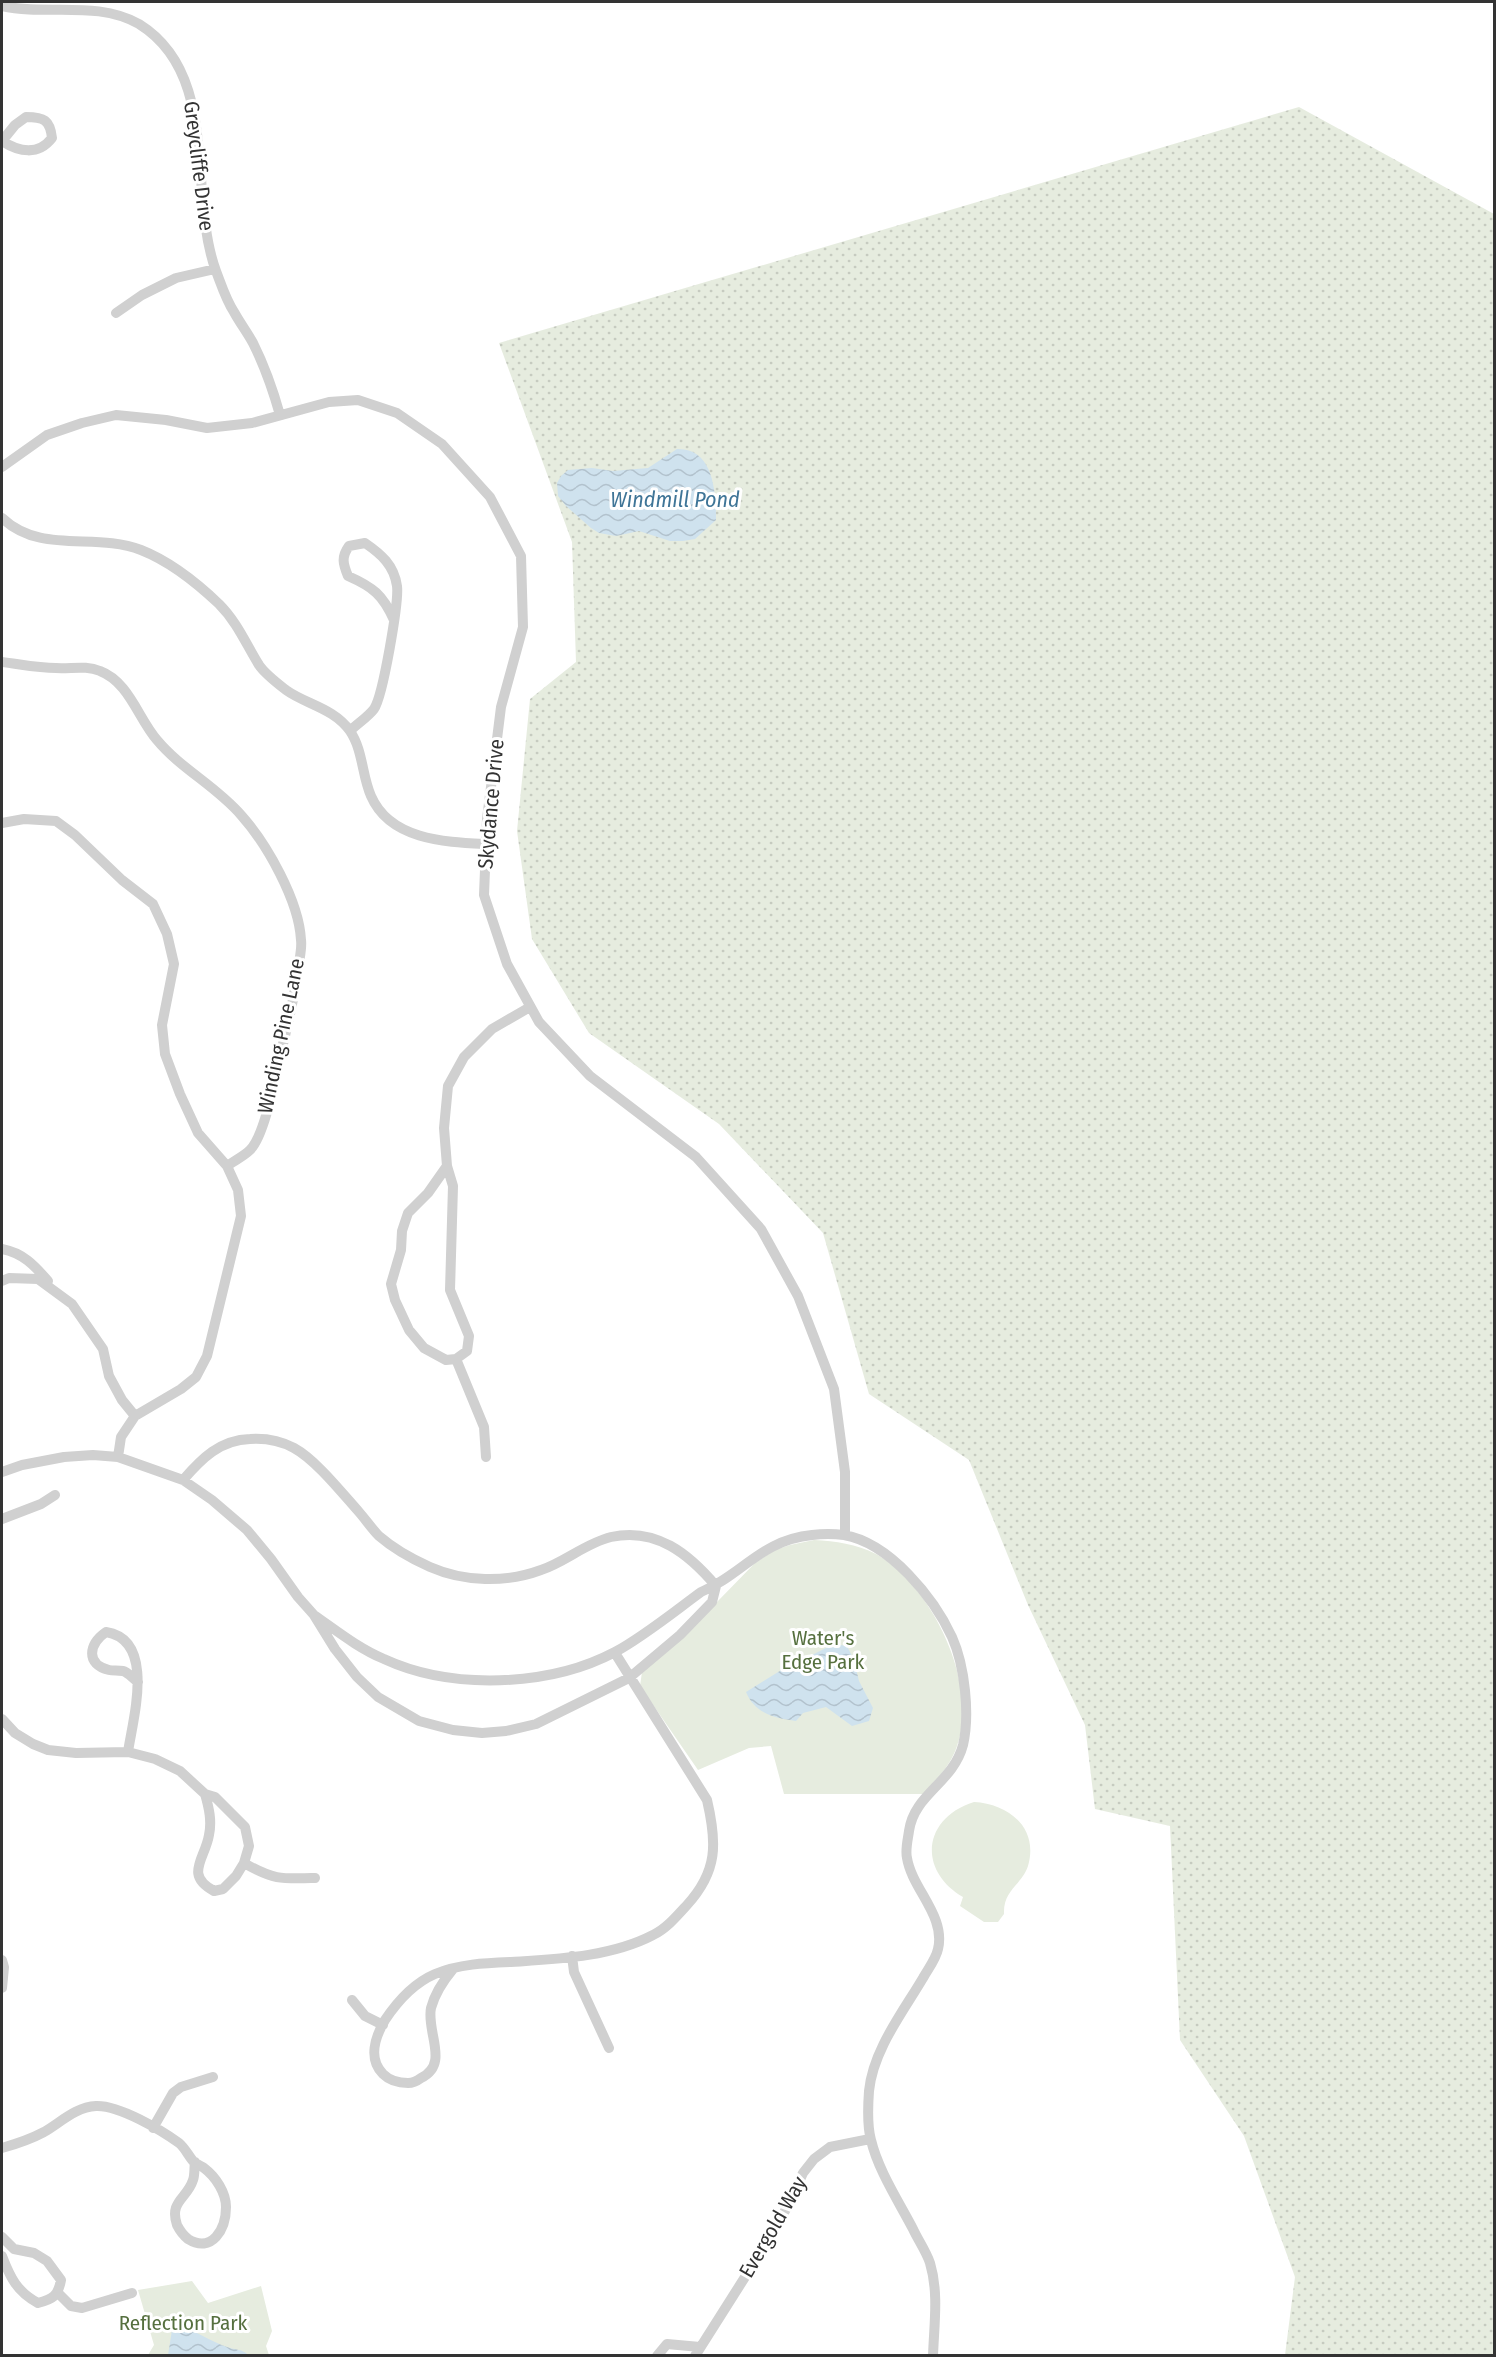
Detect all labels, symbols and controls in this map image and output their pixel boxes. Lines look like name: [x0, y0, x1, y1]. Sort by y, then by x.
street label: Greycliffe Drive: [178, 100, 220, 232]
water label: Windmill Pond: [610, 486, 740, 513]
street label: Skydance Drive: [472, 738, 510, 870]
street label: Winding Pine Lane: [252, 956, 310, 1116]
park label: Water's Edge Park: [782, 1625, 865, 1675]
street label: Evergold Way: [734, 2171, 813, 2282]
park label: Reflection Park: [119, 2310, 248, 2336]

